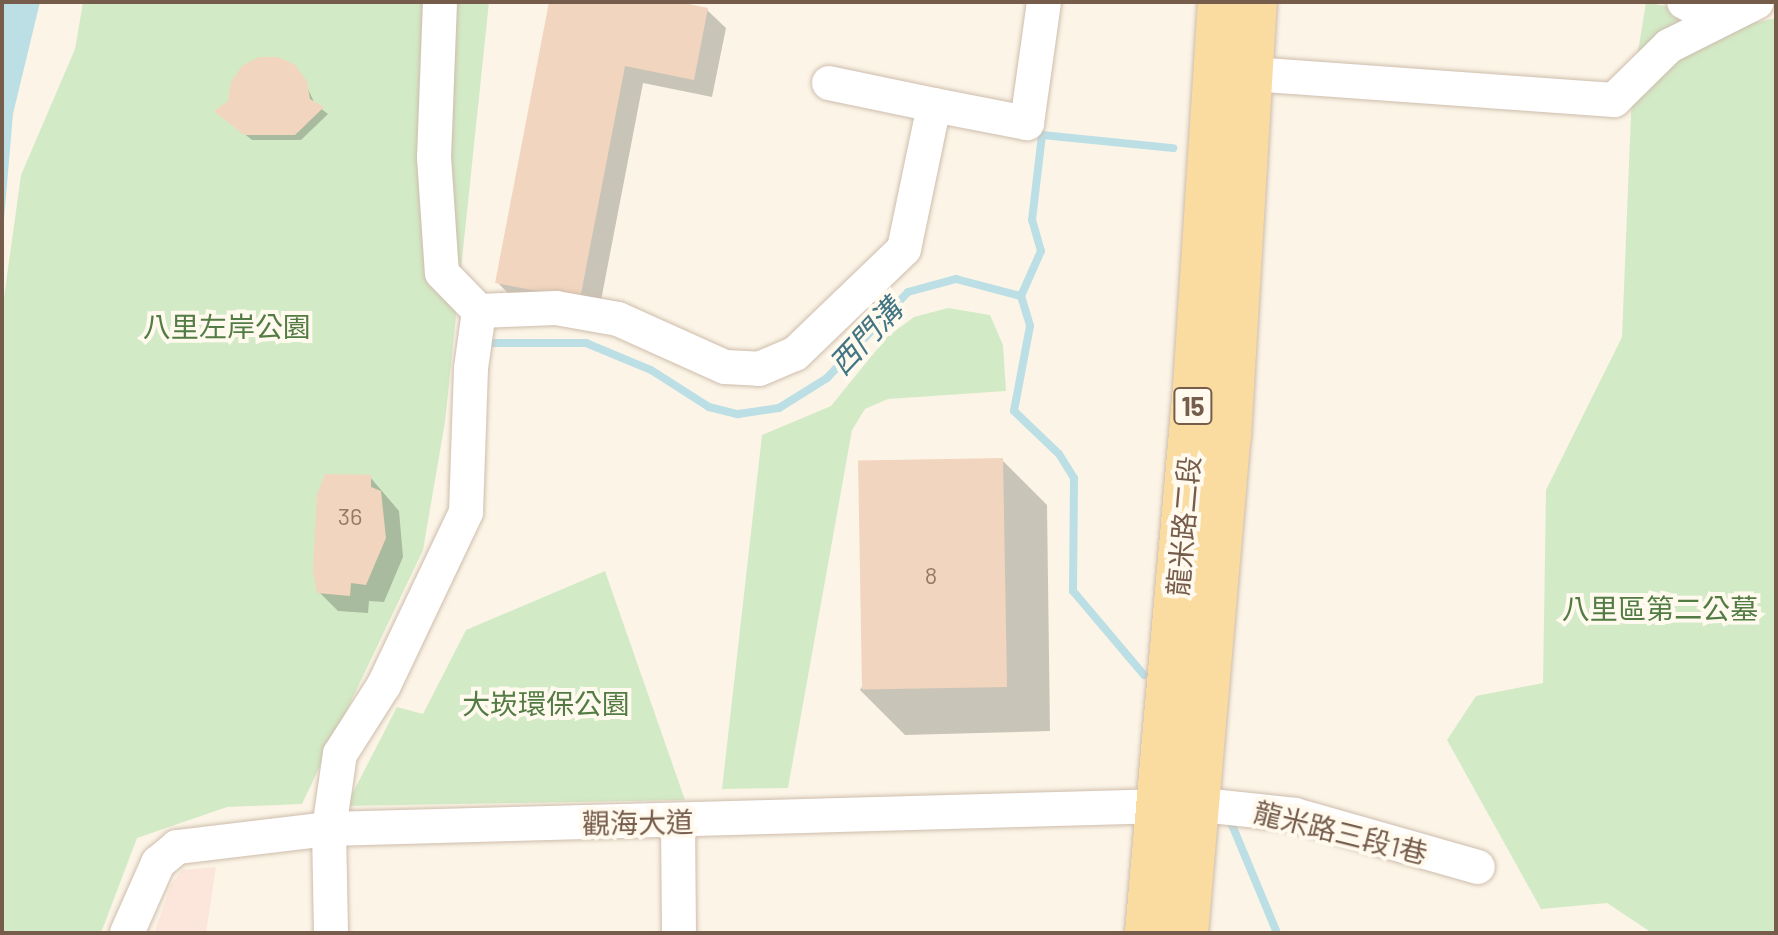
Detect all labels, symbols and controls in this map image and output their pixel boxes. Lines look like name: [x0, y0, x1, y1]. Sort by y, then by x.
water label: 西門溝: [821, 291, 909, 381]
park label: 八里左岸公園: [143, 309, 311, 343]
road number: 15: [1173, 384, 1213, 428]
street label: 龍米路二段: [1160, 455, 1206, 597]
house number: 36: [338, 502, 362, 530]
house number: 8: [925, 561, 937, 589]
park label: 八里區第二公墓: [1562, 591, 1758, 625]
park label: 大崁環保公園: [462, 686, 630, 720]
street label: 龍米路三段1巷: [1251, 794, 1431, 870]
street label: 觀海大道: [582, 804, 694, 840]

